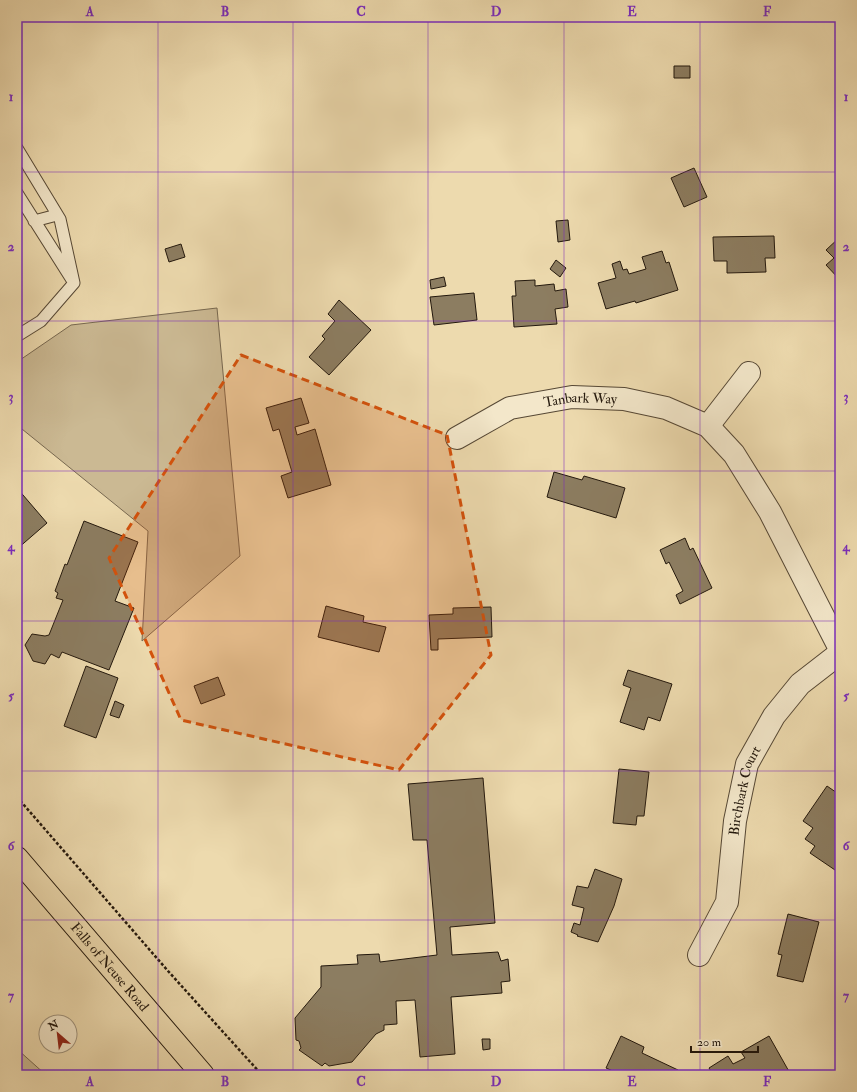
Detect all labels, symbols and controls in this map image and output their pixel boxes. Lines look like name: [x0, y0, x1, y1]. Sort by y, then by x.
text: A: [85, 4, 95, 20]
text: B: [221, 4, 229, 20]
text: C: [356, 4, 366, 20]
text: D: [491, 4, 502, 20]
text: E: [627, 4, 637, 20]
text: F: [763, 4, 772, 20]
text: 1: [9, 89, 14, 105]
text: 1: [844, 89, 849, 105]
text: 2: [8, 239, 15, 255]
text: 2: [843, 239, 850, 255]
text: 3: [9, 389, 14, 405]
street label: Tanbark Way: [542, 389, 618, 411]
text: 3: [844, 389, 849, 405]
text: 4: [6, 539, 15, 555]
text: 4: [841, 539, 850, 555]
text: 5: [8, 688, 14, 704]
text: 5: [843, 688, 849, 704]
street label: Birchbark Court: [726, 743, 765, 836]
text: 6: [8, 838, 16, 854]
text: 6: [843, 838, 851, 854]
street label: Falls of Neuse Road: [67, 919, 153, 1015]
text: 7: [8, 988, 15, 1004]
text: 7: [843, 988, 850, 1004]
north arrow: [38, 1014, 78, 1054]
text: N: [45, 1017, 62, 1034]
scale bar: [691, 1028, 758, 1054]
text: 20 m: [697, 1035, 722, 1050]
text: A: [85, 1074, 95, 1090]
text: B: [221, 1074, 229, 1090]
text: C: [356, 1074, 366, 1090]
text: D: [491, 1074, 502, 1090]
text: E: [627, 1074, 637, 1090]
text: F: [763, 1074, 772, 1090]

